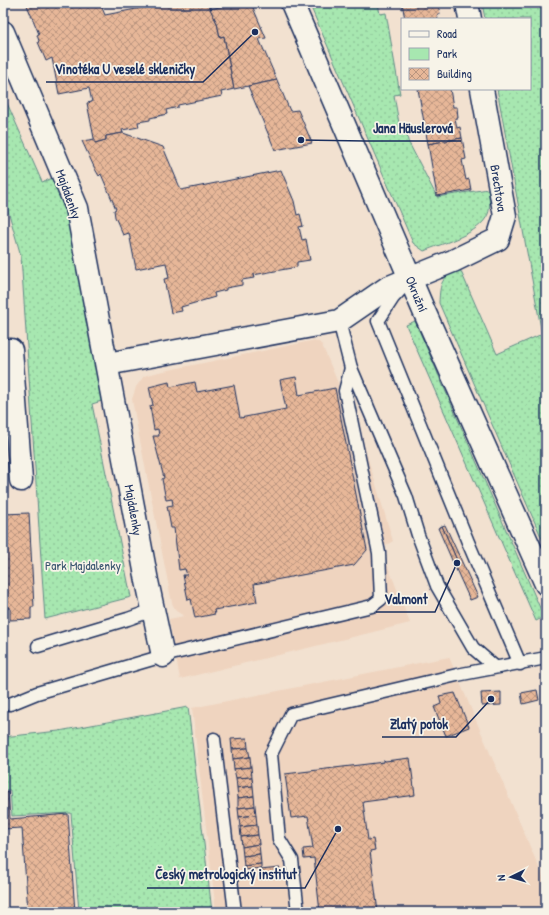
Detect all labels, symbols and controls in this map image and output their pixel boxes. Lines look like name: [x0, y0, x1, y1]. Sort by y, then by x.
legend: [401, 18, 531, 90]
text: Road: [437, 25, 457, 42]
text: Park: [437, 45, 457, 62]
callout: Vinotéka U veselé skleničky: [46, 56, 203, 82]
text: Vinotéka U veselé skleničky: [55, 59, 195, 80]
text: Building: [437, 65, 472, 82]
callout: Jana Häuslerová: [365, 115, 461, 141]
text: Jana Häuslerová: [373, 118, 454, 137]
street label: Brechtova: [486, 163, 512, 213]
street label: Majdalenky: [52, 167, 86, 222]
street label: Okružní: [401, 273, 433, 315]
street label: Majdalenky: [121, 483, 147, 537]
park label: Park Majdalenky: [45, 556, 122, 574]
callout: Valmont: [376, 586, 435, 612]
text: Valmont: [384, 589, 429, 608]
callout: Zlatý potok: [382, 711, 456, 737]
text: Zlatý potok: [390, 714, 448, 735]
north arrow: [491, 857, 531, 897]
callout: Český metrologický institut: [147, 862, 305, 888]
text: Český metrologický institut: [155, 864, 298, 885]
text: N: [494, 874, 508, 881]

